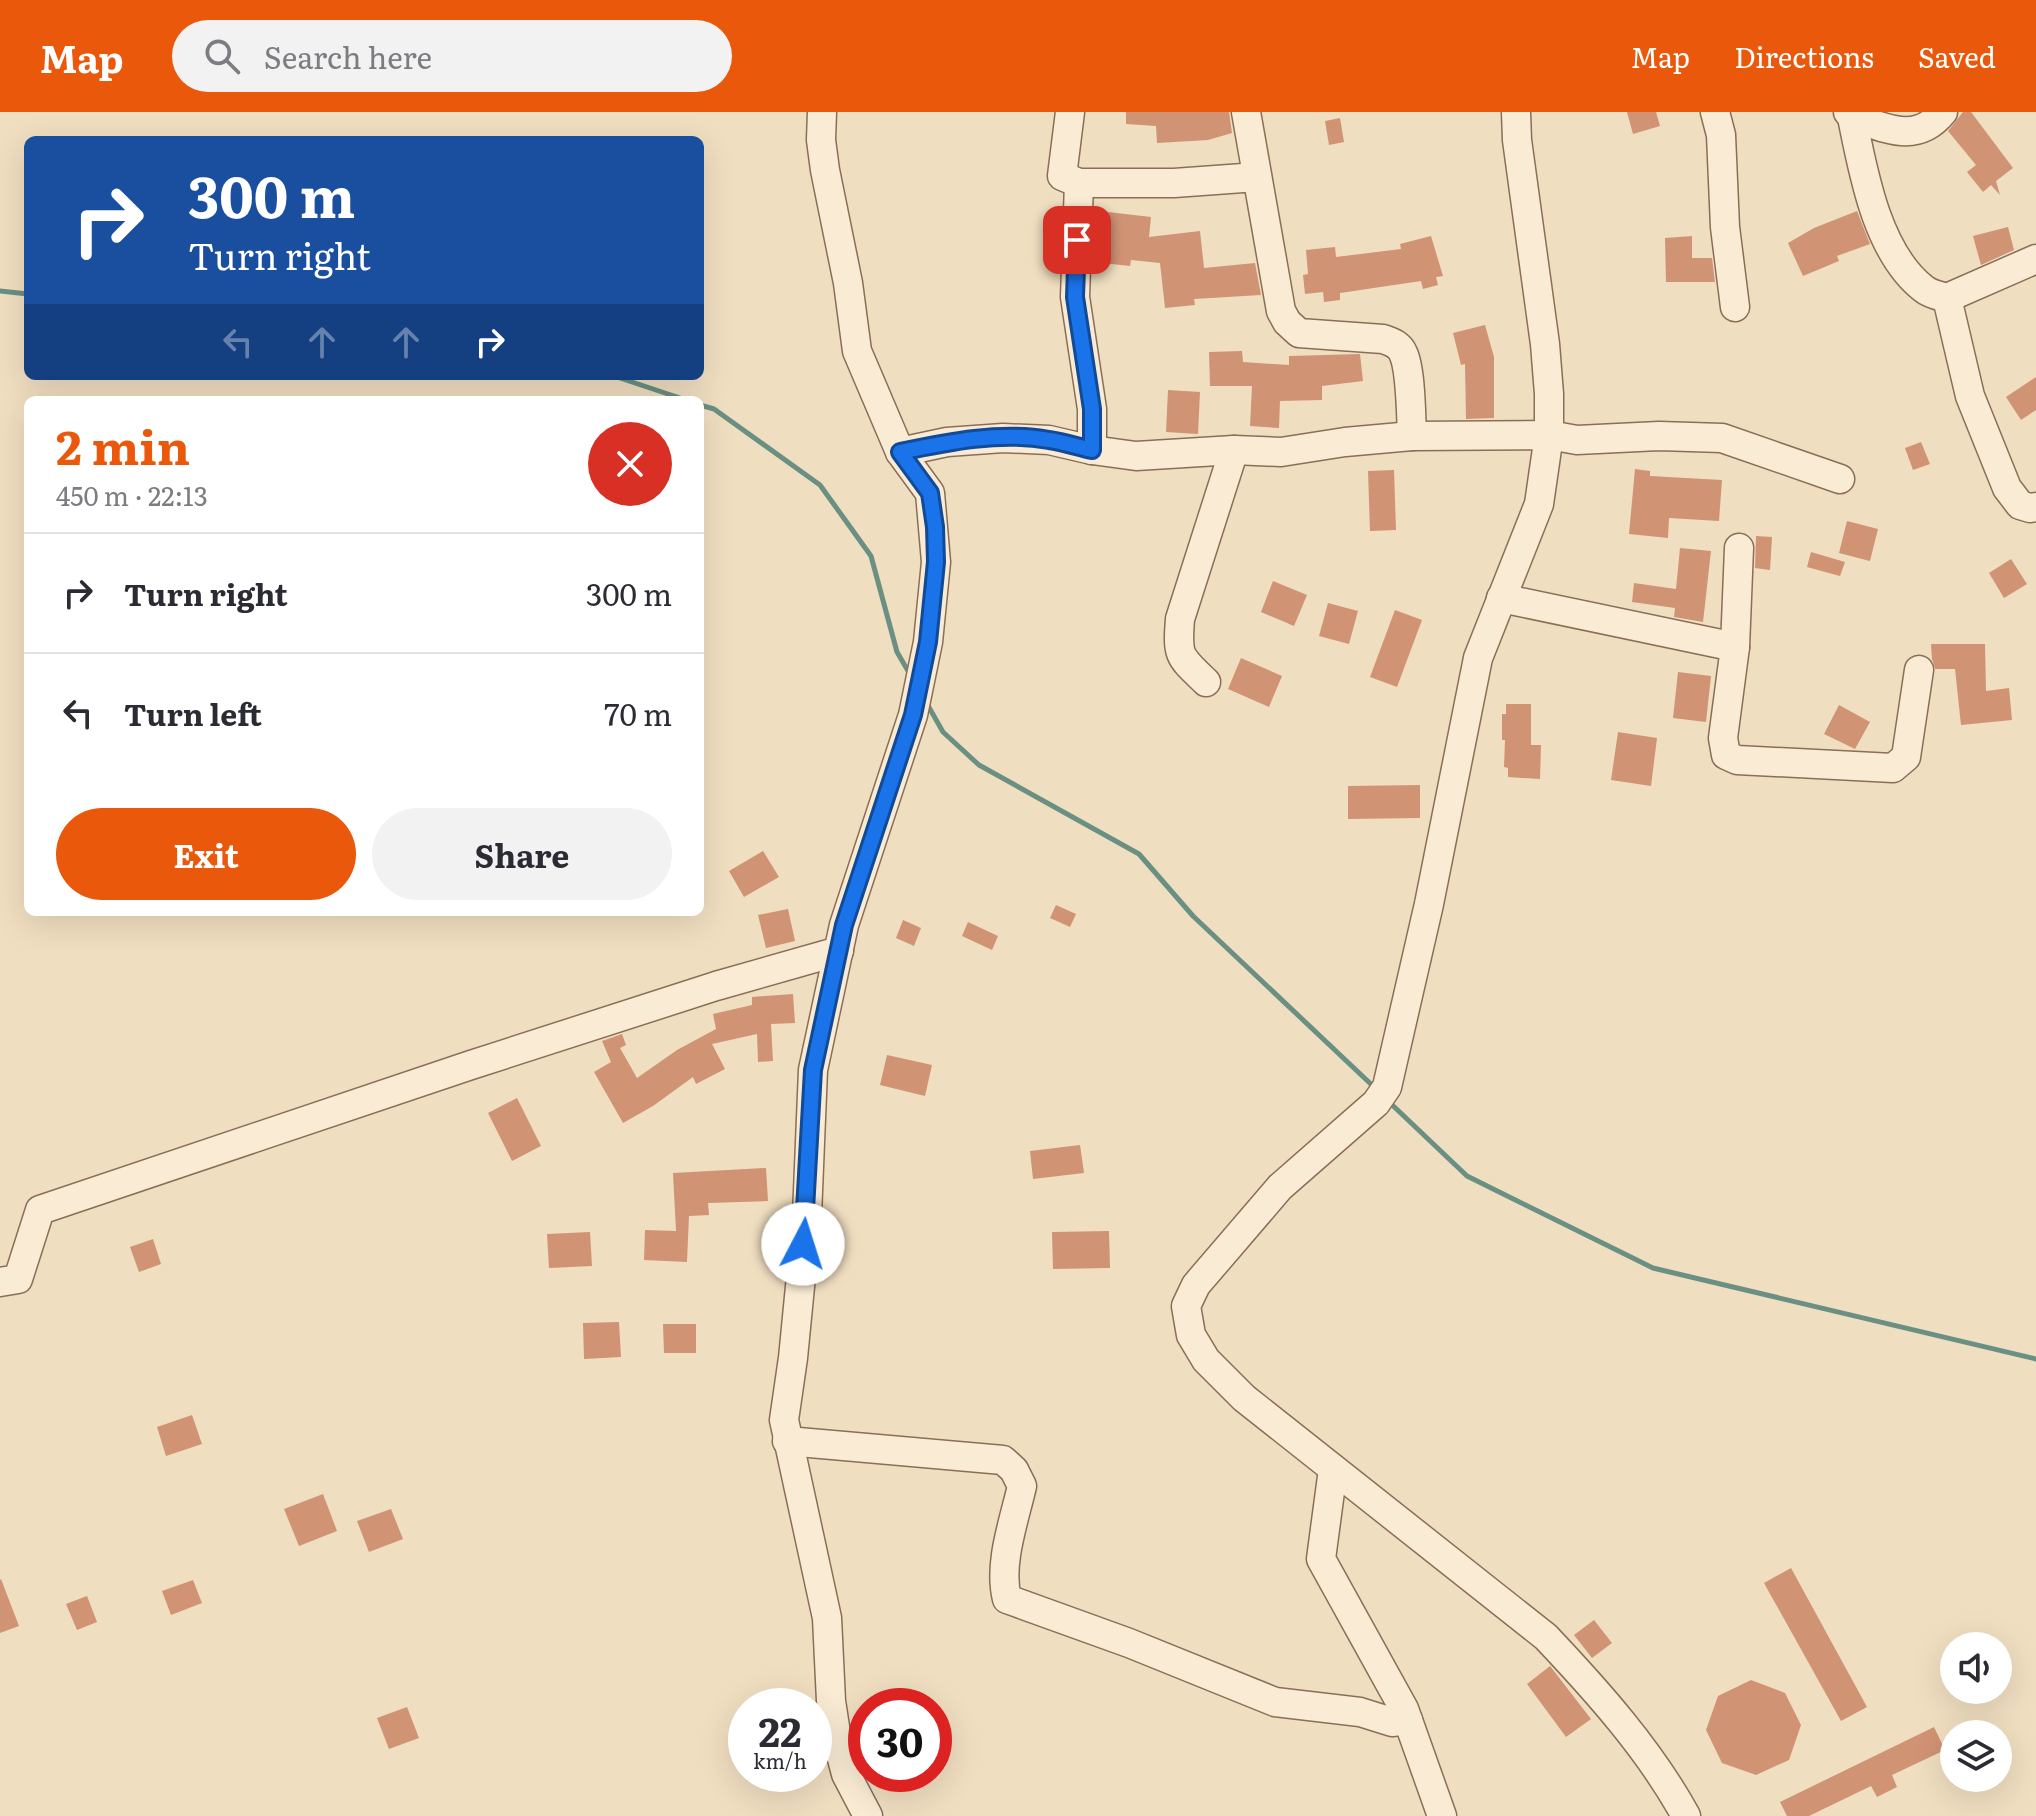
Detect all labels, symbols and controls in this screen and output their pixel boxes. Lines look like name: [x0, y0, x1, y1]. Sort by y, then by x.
search box: [172, 20, 732, 92]
text: Map: [40, 28, 124, 85]
icon: search: [200, 34, 244, 78]
text: Search here: [264, 34, 432, 78]
text: Map: [1631, 35, 1690, 77]
text: Directions: [1734, 35, 1874, 77]
text: Saved: [1918, 35, 1996, 77]
text: 300 m: [188, 152, 355, 235]
icon: right: [56, 168, 160, 272]
pin: [1043, 206, 1111, 274]
icon: arrive: [1055, 218, 1099, 262]
text: Turn right: [188, 228, 371, 281]
icon: left: [216, 320, 260, 364]
icon: ahead: [300, 320, 344, 364]
icon: ahead: [384, 320, 428, 364]
icon: right: [468, 320, 512, 364]
text: 2 min: [56, 409, 190, 480]
button: close: [588, 422, 672, 506]
text: 450 m · 22:13: [56, 475, 208, 514]
icon: right: [56, 571, 100, 615]
text: Turn right: [124, 571, 288, 615]
text: 300 m: [586, 571, 672, 615]
icon: left: [56, 691, 100, 735]
text: Turn left: [124, 691, 262, 735]
text: 70 m: [604, 691, 672, 735]
button: Exit: [56, 808, 356, 900]
button: Share: [372, 808, 672, 900]
position arrow: [761, 1202, 845, 1286]
map controls: [1940, 1632, 2012, 1792]
button: sound: [1940, 1632, 2012, 1704]
speed limit sign: 30: [848, 1688, 952, 1792]
text: 22: [759, 1700, 801, 1759]
button: layers: [1940, 1720, 2012, 1792]
text: km/h: [753, 1745, 807, 1775]

